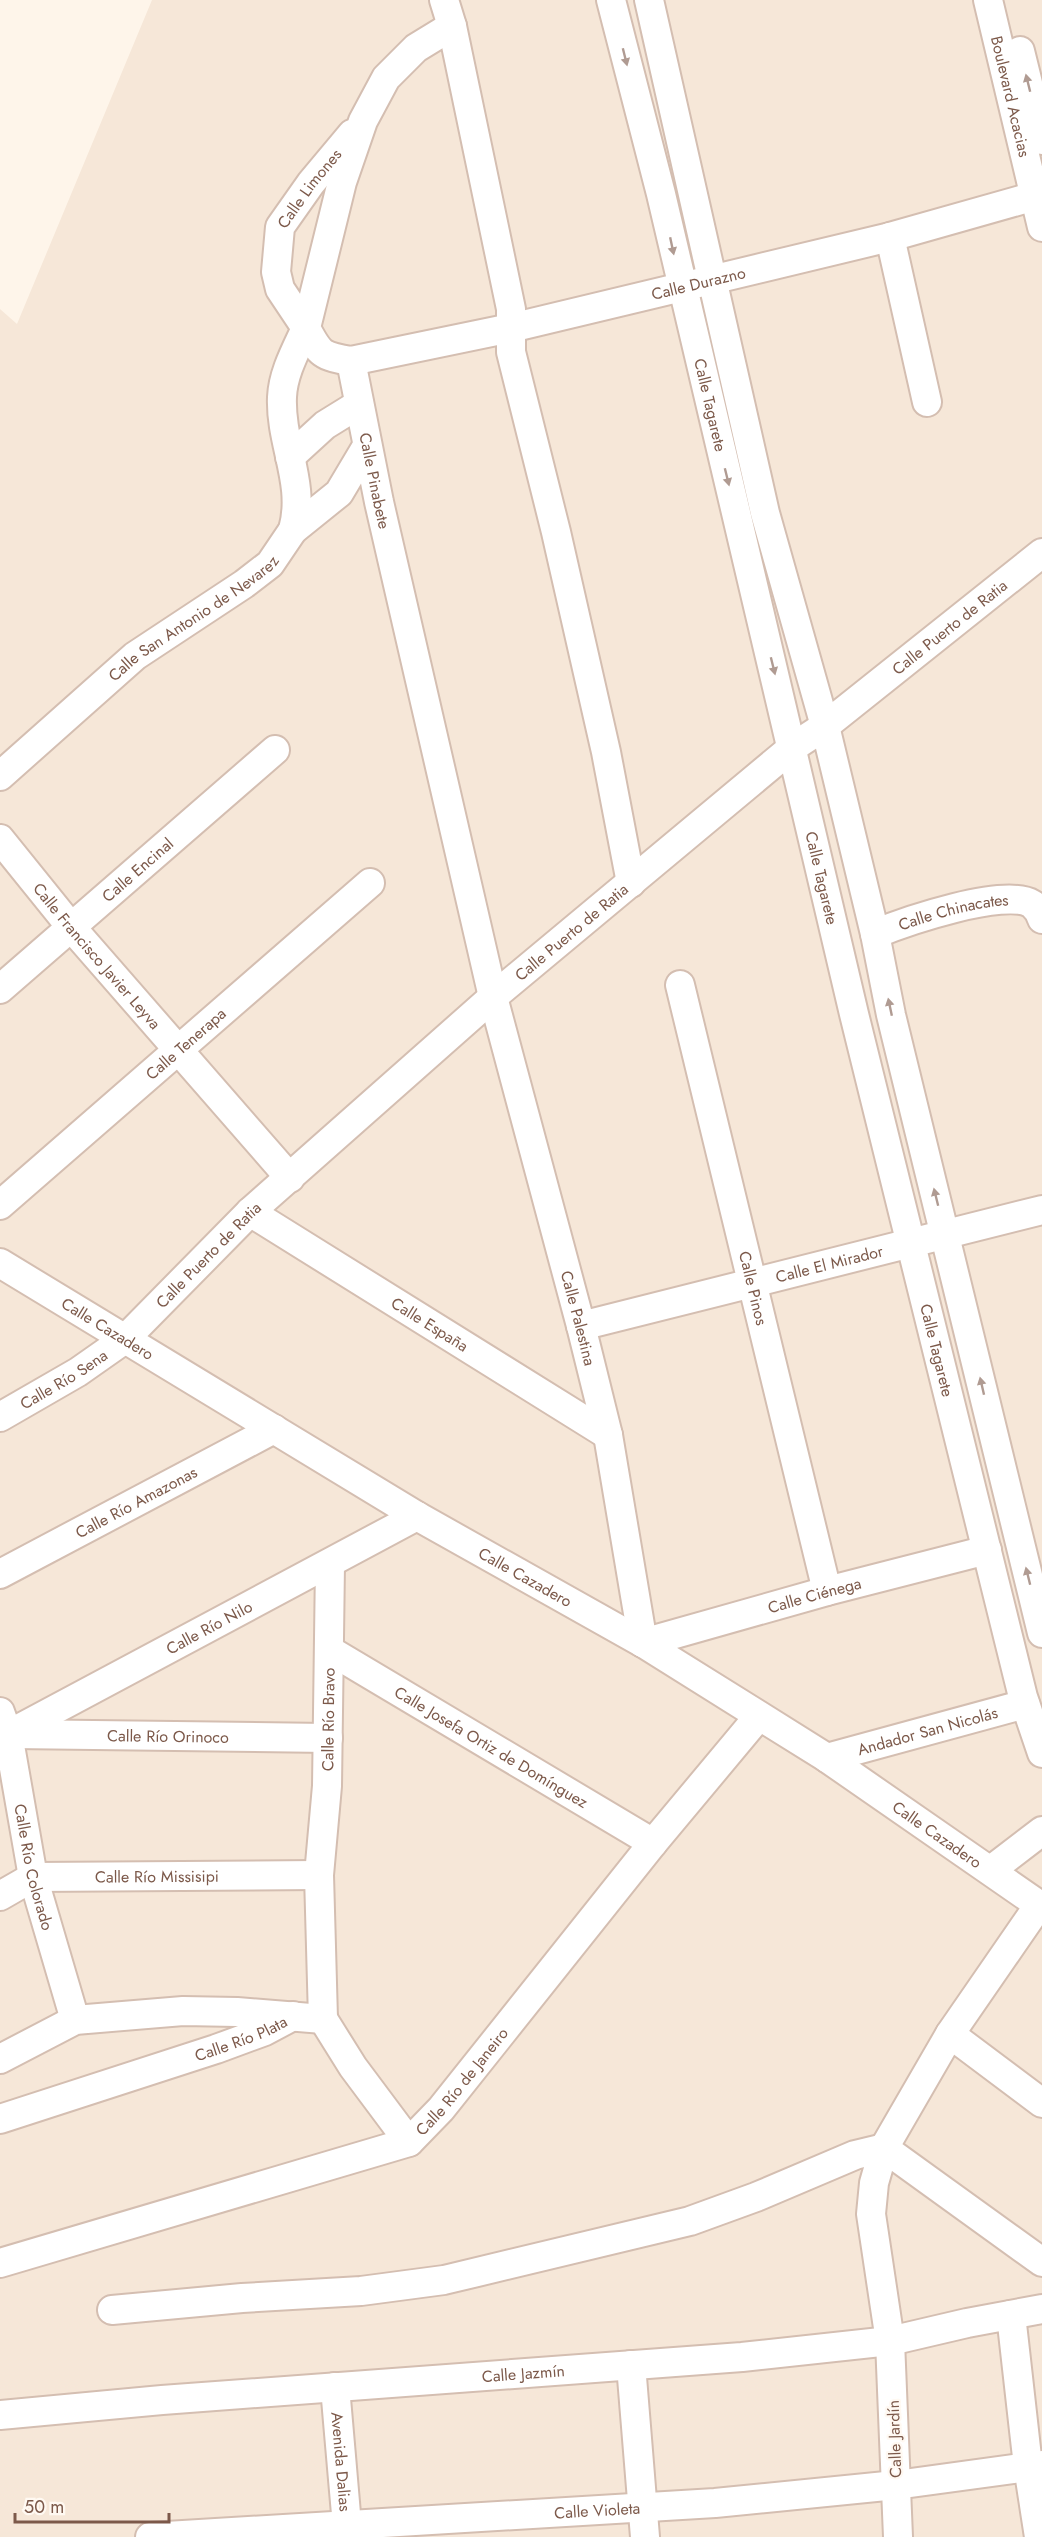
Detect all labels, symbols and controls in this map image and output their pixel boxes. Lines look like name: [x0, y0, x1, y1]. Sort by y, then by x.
street label: Boulevard Acacias: [985, 34, 1036, 159]
one-way arrow: [621, 47, 631, 66]
one-way arrow: [1022, 74, 1032, 92]
street label: Calle Limones: [272, 144, 347, 233]
one-way arrow: [668, 237, 677, 256]
street label: Calle Durazno: [649, 261, 748, 306]
street label: Calle Tagarete: [688, 356, 732, 454]
street label: Calle Pinabete: [353, 431, 396, 531]
one-way arrow: [722, 467, 732, 486]
street label: Calle San Antonio de Nevarez: [103, 551, 285, 687]
street label: Calle Puerto de Ratia: [887, 574, 1012, 680]
one-way arrow: [768, 657, 778, 675]
street label: Calle Tagarete: [799, 829, 844, 927]
street label: Calle Encinal: [97, 832, 178, 908]
street label: Calle Francisco Javier Leyva: [28, 878, 166, 1035]
street label: Calle Puerto de Ratia: [510, 878, 633, 986]
street label: Calle Chinacates: [895, 888, 1009, 936]
one-way arrow: [885, 998, 894, 1017]
street label: Calle Tenerapa: [141, 1002, 231, 1085]
one-way arrow: [931, 1188, 941, 1206]
street label: Calle Puerto de Ratia: [151, 1196, 266, 1313]
street label: Calle El Mirador: [773, 1239, 886, 1289]
street label: Calle Pinos: [733, 1249, 773, 1328]
street label: Calle Palestina: [555, 1268, 601, 1368]
street label: Calle Cazadero: [57, 1292, 158, 1366]
street label: Calle España: [387, 1292, 473, 1357]
street label: Calle Tagarete: [914, 1301, 959, 1399]
street label: Calle Río Sena: [16, 1344, 112, 1415]
one-way arrow: [977, 1377, 987, 1396]
street label: Calle Río Amazonas: [71, 1461, 201, 1544]
street label: Calle Cazadero: [474, 1542, 576, 1613]
one-way arrow: [1023, 1567, 1033, 1585]
street label: Calle Ciénega: [765, 1572, 864, 1619]
street label: Calle Río Nilo: [162, 1595, 257, 1660]
street label: Calle Río Bravo: [316, 1667, 341, 1771]
street label: Calle Josefa Ortiz de Domínguez: [390, 1681, 593, 1814]
street label: Andador San Nicolás: [855, 1701, 1000, 1761]
street label: Calle Río Orinoco: [107, 1724, 229, 1749]
street label: Calle Cazadero: [887, 1796, 986, 1874]
street label: Calle Río Colorado: [8, 1802, 59, 1933]
street label: Calle Río Missisipi: [95, 1865, 219, 1889]
street label: Calle Río Plata: [192, 2010, 291, 2067]
street label: Calle Río de Janeiro: [410, 2022, 514, 2141]
street label: Calle Jazmín: [481, 2359, 566, 2388]
street label: Calle Jardín: [882, 2400, 907, 2478]
street label: Avenida Dalias: [325, 2411, 357, 2512]
scale bar: [15, 2486, 170, 2524]
text: 50 m: [24, 2494, 64, 2520]
street label: Calle Violeta: [554, 2497, 641, 2525]

